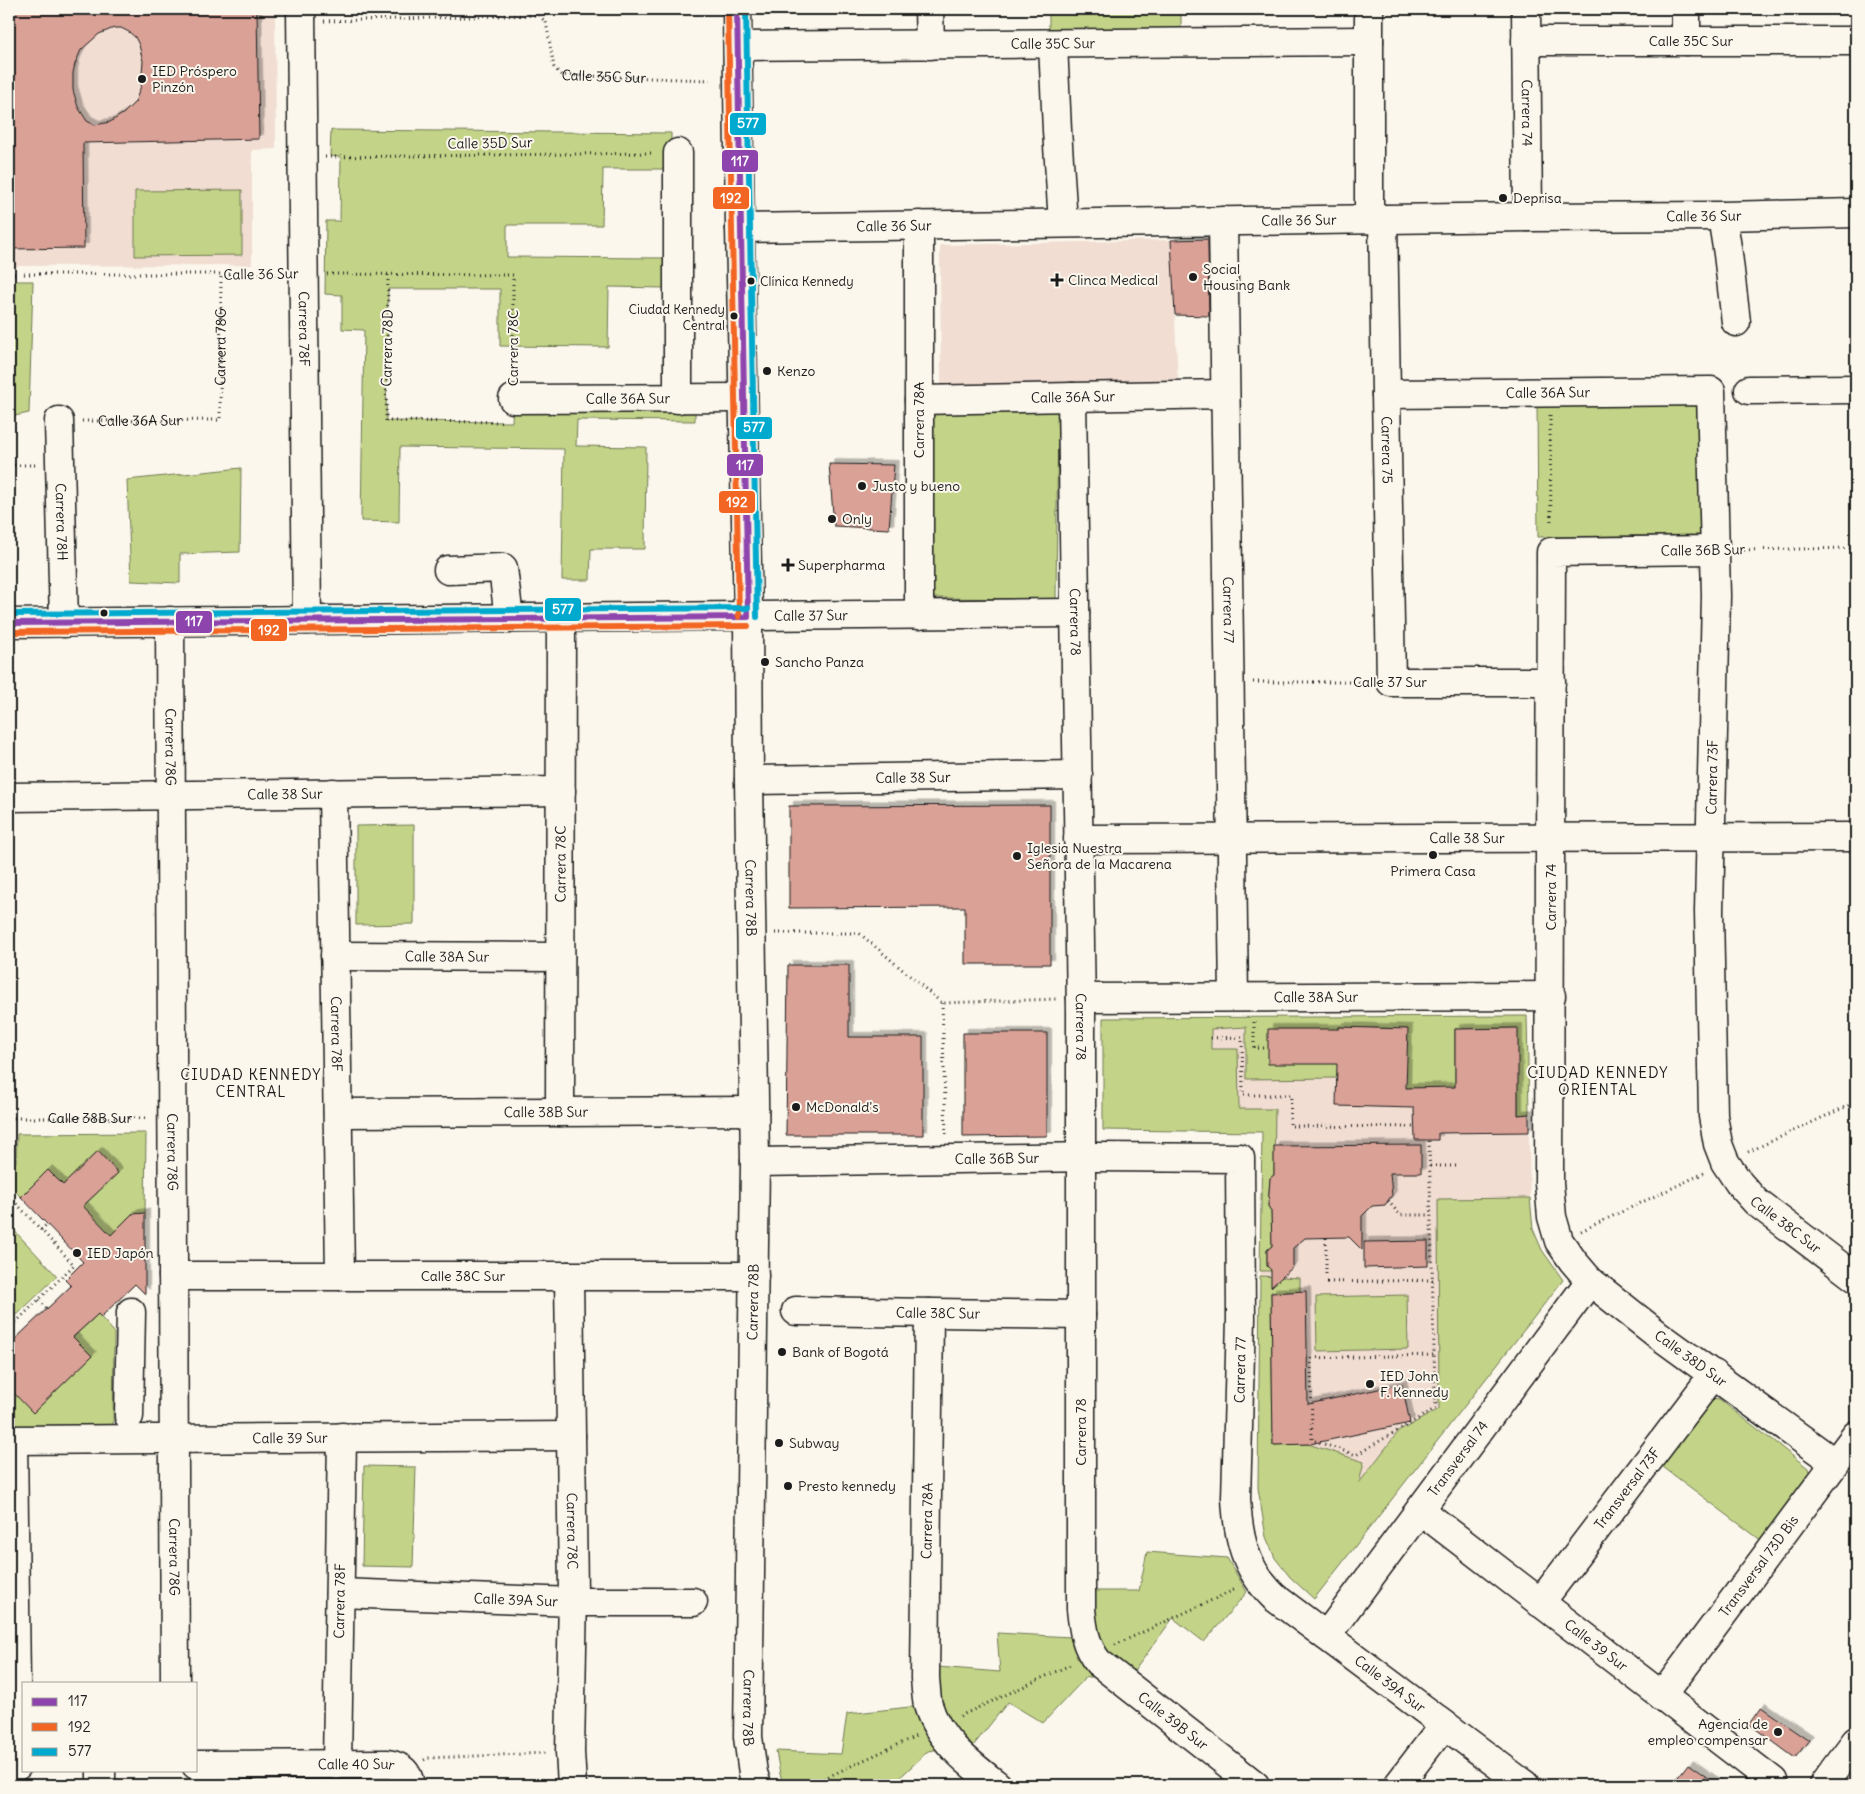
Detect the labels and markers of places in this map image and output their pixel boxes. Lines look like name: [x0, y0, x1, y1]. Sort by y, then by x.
place label: IED Próspero Pinzón: [152, 62, 237, 96]
marker: IED Próspero Pinzón: [136, 73, 148, 85]
place label: Deprisa: [1513, 189, 1562, 207]
marker: Deprisa: [1497, 192, 1509, 204]
place label: Social Housing Bank: [1203, 260, 1290, 294]
place label: Clinca Medical: [1068, 271, 1158, 289]
marker: Social Housing Bank: [1187, 271, 1199, 283]
place label: Clínica Kennedy: [760, 273, 854, 290]
marker: Clinca Medical: [1050, 273, 1064, 287]
marker: Clínica Kennedy: [746, 276, 756, 286]
place label: Ciudad Kennedy Central: [628, 301, 725, 334]
marker: Ciudad Kennedy Central: [729, 311, 739, 321]
place label: Kenzo: [777, 362, 816, 380]
marker: Kenzo: [761, 365, 773, 377]
place label: Justo y bueno: [872, 477, 960, 495]
marker: Justo y bueno: [856, 480, 868, 492]
place label: Only: [842, 510, 872, 528]
marker: Only: [826, 513, 838, 525]
place label: Superpharma: [798, 556, 885, 574]
marker: Superpharma: [782, 559, 794, 571]
unlabelled marker: [99, 608, 109, 618]
place label: Sancho Panza: [775, 653, 864, 671]
marker: Sancho Panza: [759, 656, 771, 668]
place label: Iglesia Nuestra Señora de la Macarena: [1027, 839, 1172, 873]
marker: Primera Casa: [1427, 849, 1439, 861]
marker: Iglesia Nuestra Señora de la Macarena: [1011, 850, 1023, 862]
place label: Primera Casa: [1390, 862, 1476, 880]
place label: McDonald's: [806, 1098, 879, 1116]
marker: McDonald's: [790, 1101, 802, 1113]
place label: IED Japón: [87, 1244, 154, 1262]
marker: IED Japón: [71, 1247, 83, 1259]
place label: Bank of Bogotá: [792, 1343, 889, 1361]
marker: Bank of Bogotá: [776, 1346, 788, 1358]
place label: IED John F. Kennedy: [1380, 1367, 1449, 1401]
marker: IED John F. Kennedy: [1364, 1378, 1376, 1390]
place label: Subway: [789, 1434, 840, 1452]
marker: Subway: [773, 1437, 785, 1449]
place label: Presto kennedy: [798, 1477, 896, 1495]
marker: Presto kennedy: [782, 1480, 794, 1492]
place label: Agencia de empleo compensar: [1647, 1715, 1768, 1749]
marker: Agencia de empleo compensar: [1772, 1726, 1784, 1738]

